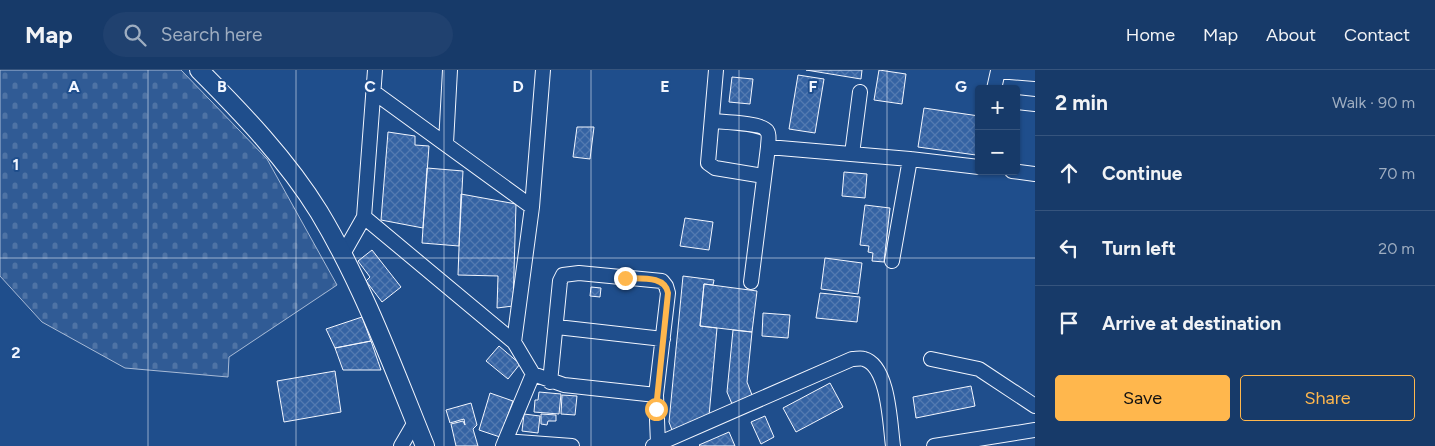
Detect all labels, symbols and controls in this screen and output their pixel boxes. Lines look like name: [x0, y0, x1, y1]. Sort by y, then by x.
search box: [103, 12, 453, 57]
text: Map: [25, 20, 73, 49]
icon: search: [121, 21, 149, 49]
text: Search here: [161, 23, 262, 46]
text: Home: [1126, 24, 1175, 46]
text: Map: [1203, 24, 1238, 46]
text: About: [1266, 24, 1316, 46]
text: Contact: [1344, 24, 1410, 46]
text: A: [68, 77, 80, 96]
text: B: [217, 77, 227, 96]
text: C: [364, 77, 376, 96]
text: D: [512, 77, 524, 96]
text: E: [660, 77, 670, 96]
text: F: [809, 77, 818, 96]
text: G: [955, 77, 967, 96]
map controls: [975, 85, 1020, 175]
button: +: [975, 85, 1020, 130]
text: 2 min: [1055, 90, 1108, 115]
text: Walk · 90 m: [1332, 93, 1415, 112]
button: −: [975, 130, 1020, 175]
text: 1: [13, 155, 19, 174]
icon: ahead: [1055, 159, 1083, 187]
text: Continue: [1102, 162, 1182, 185]
text: 70 m: [1379, 164, 1415, 183]
icon: left: [1055, 234, 1083, 262]
text: Turn left: [1102, 237, 1176, 260]
text: 20 m: [1378, 239, 1415, 258]
route end: [614, 267, 637, 290]
icon: arrive: [1055, 309, 1083, 337]
text: Arrive at destination: [1102, 312, 1281, 335]
text: 2: [11, 343, 21, 362]
button: Save: [1055, 375, 1230, 421]
button: Share: [1240, 375, 1415, 421]
route start: [645, 398, 668, 421]

